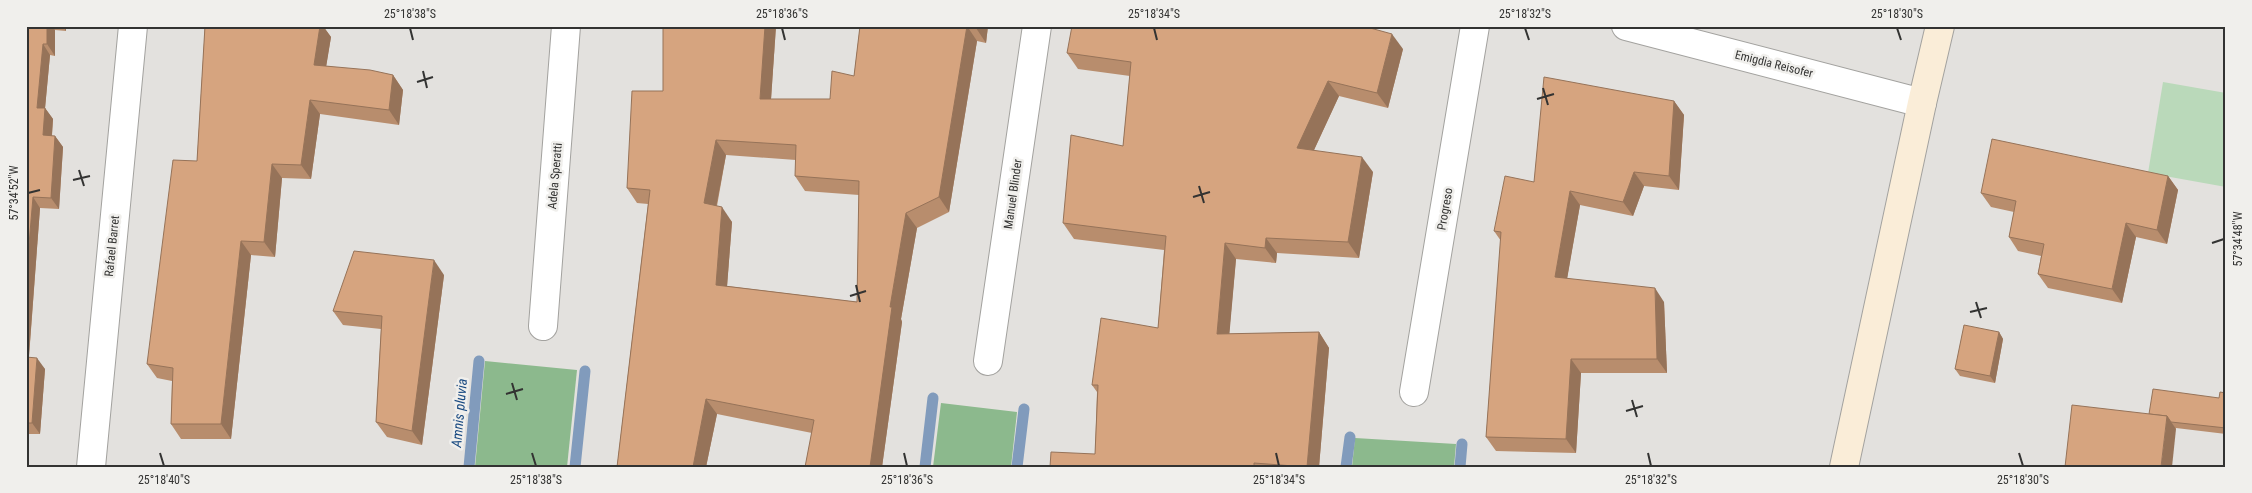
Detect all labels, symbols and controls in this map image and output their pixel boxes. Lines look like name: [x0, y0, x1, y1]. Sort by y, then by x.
text: 25°18'38"S: [384, 7, 436, 21]
text: 25°18'36"S: [756, 7, 808, 21]
text: 25°18'34"S: [1128, 7, 1180, 21]
text: 25°18'32"S: [1499, 7, 1551, 21]
text: 25°18'30"S: [1871, 7, 1923, 21]
street label: Emigdia Reisofer: [1733, 48, 1815, 81]
street label: Adela Speratti: [545, 142, 565, 210]
street label: Manuel Blinder: [1001, 158, 1025, 230]
text: 57°34'52"W: [7, 165, 21, 221]
street label: Progreso: [1434, 187, 1456, 231]
text: 57°34'48"W: [2231, 211, 2245, 267]
street label: Rafael Barret: [102, 214, 122, 277]
water label: Amnis pluvia: [448, 378, 470, 449]
text: 25°18'40"S: [138, 473, 190, 487]
text: 25°18'38"S: [510, 473, 562, 487]
text: 25°18'36"S: [881, 473, 933, 487]
text: 25°18'34"S: [1253, 473, 1305, 487]
text: 25°18'32"S: [1625, 473, 1677, 487]
text: 25°18'30"S: [1997, 473, 2049, 487]

